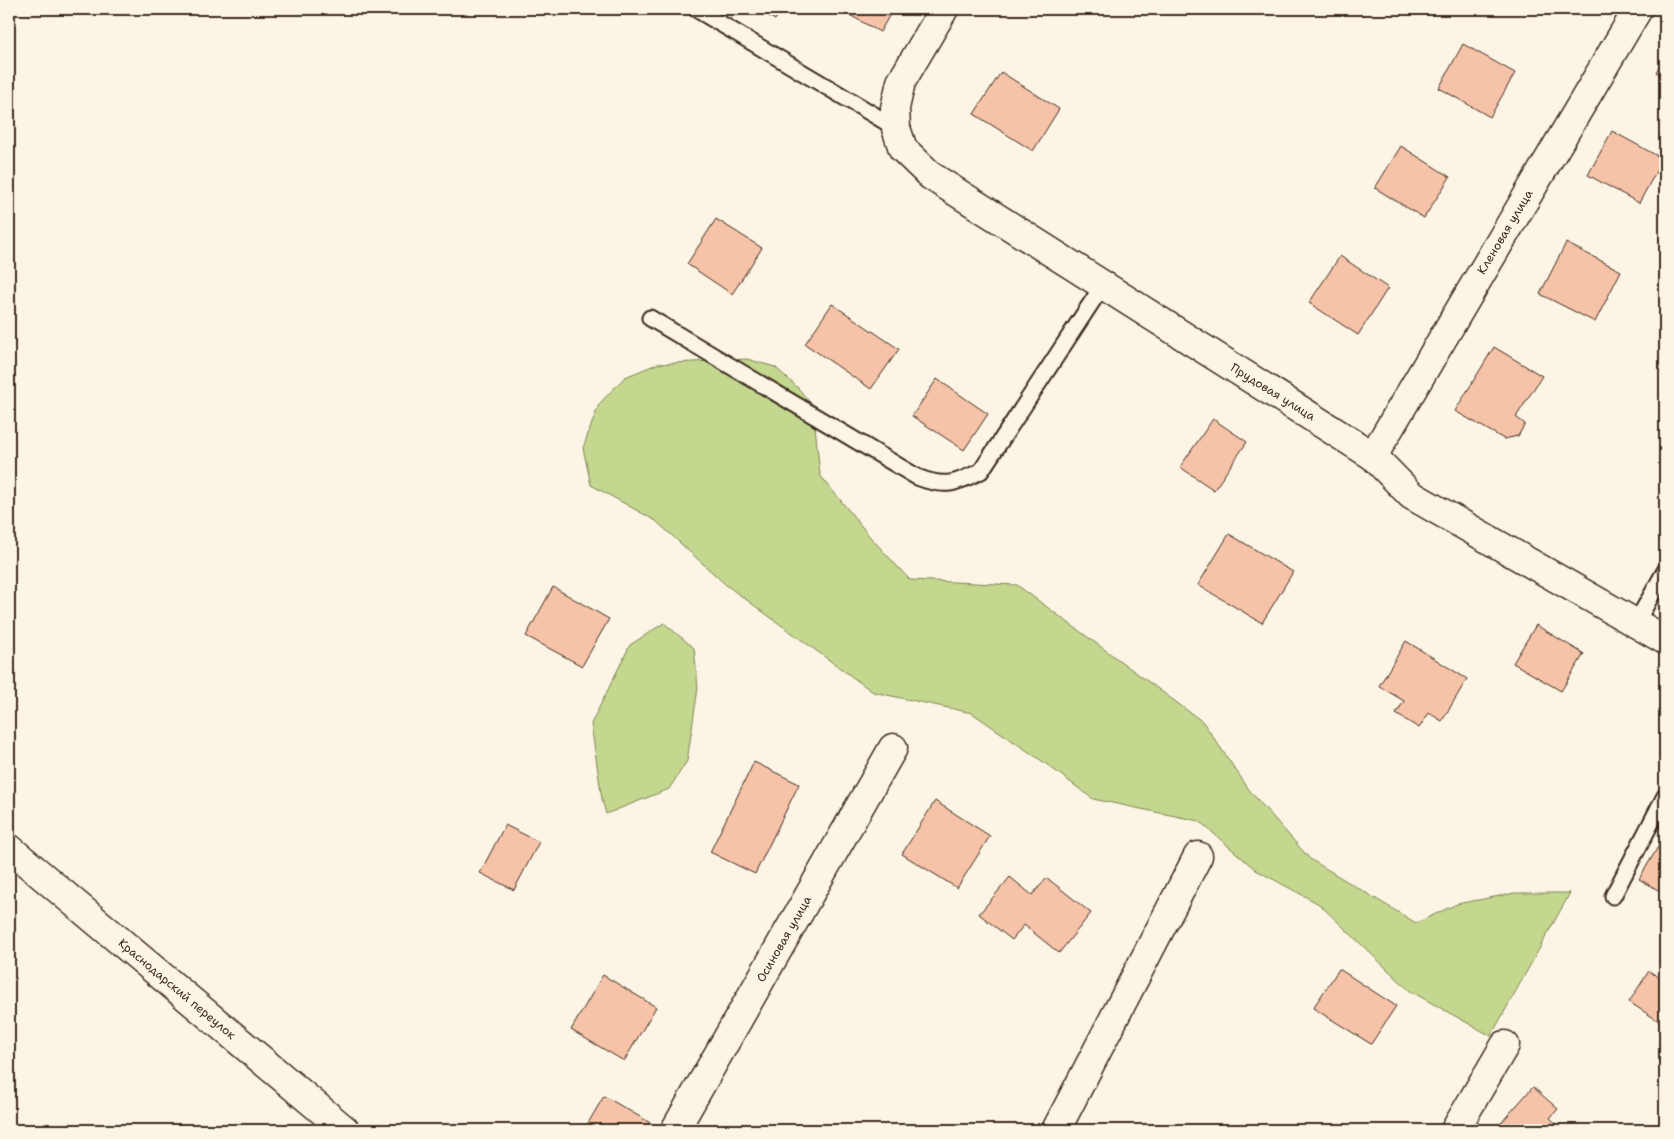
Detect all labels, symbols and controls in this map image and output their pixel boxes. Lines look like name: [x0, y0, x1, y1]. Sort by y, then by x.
street label: Кленовая улица: [1473, 186, 1537, 277]
street label: Прудовая улица: [1228, 360, 1319, 425]
street label: Осиновая улица: [753, 892, 816, 985]
street label: Краснодарский переулок: [115, 935, 240, 1043]

